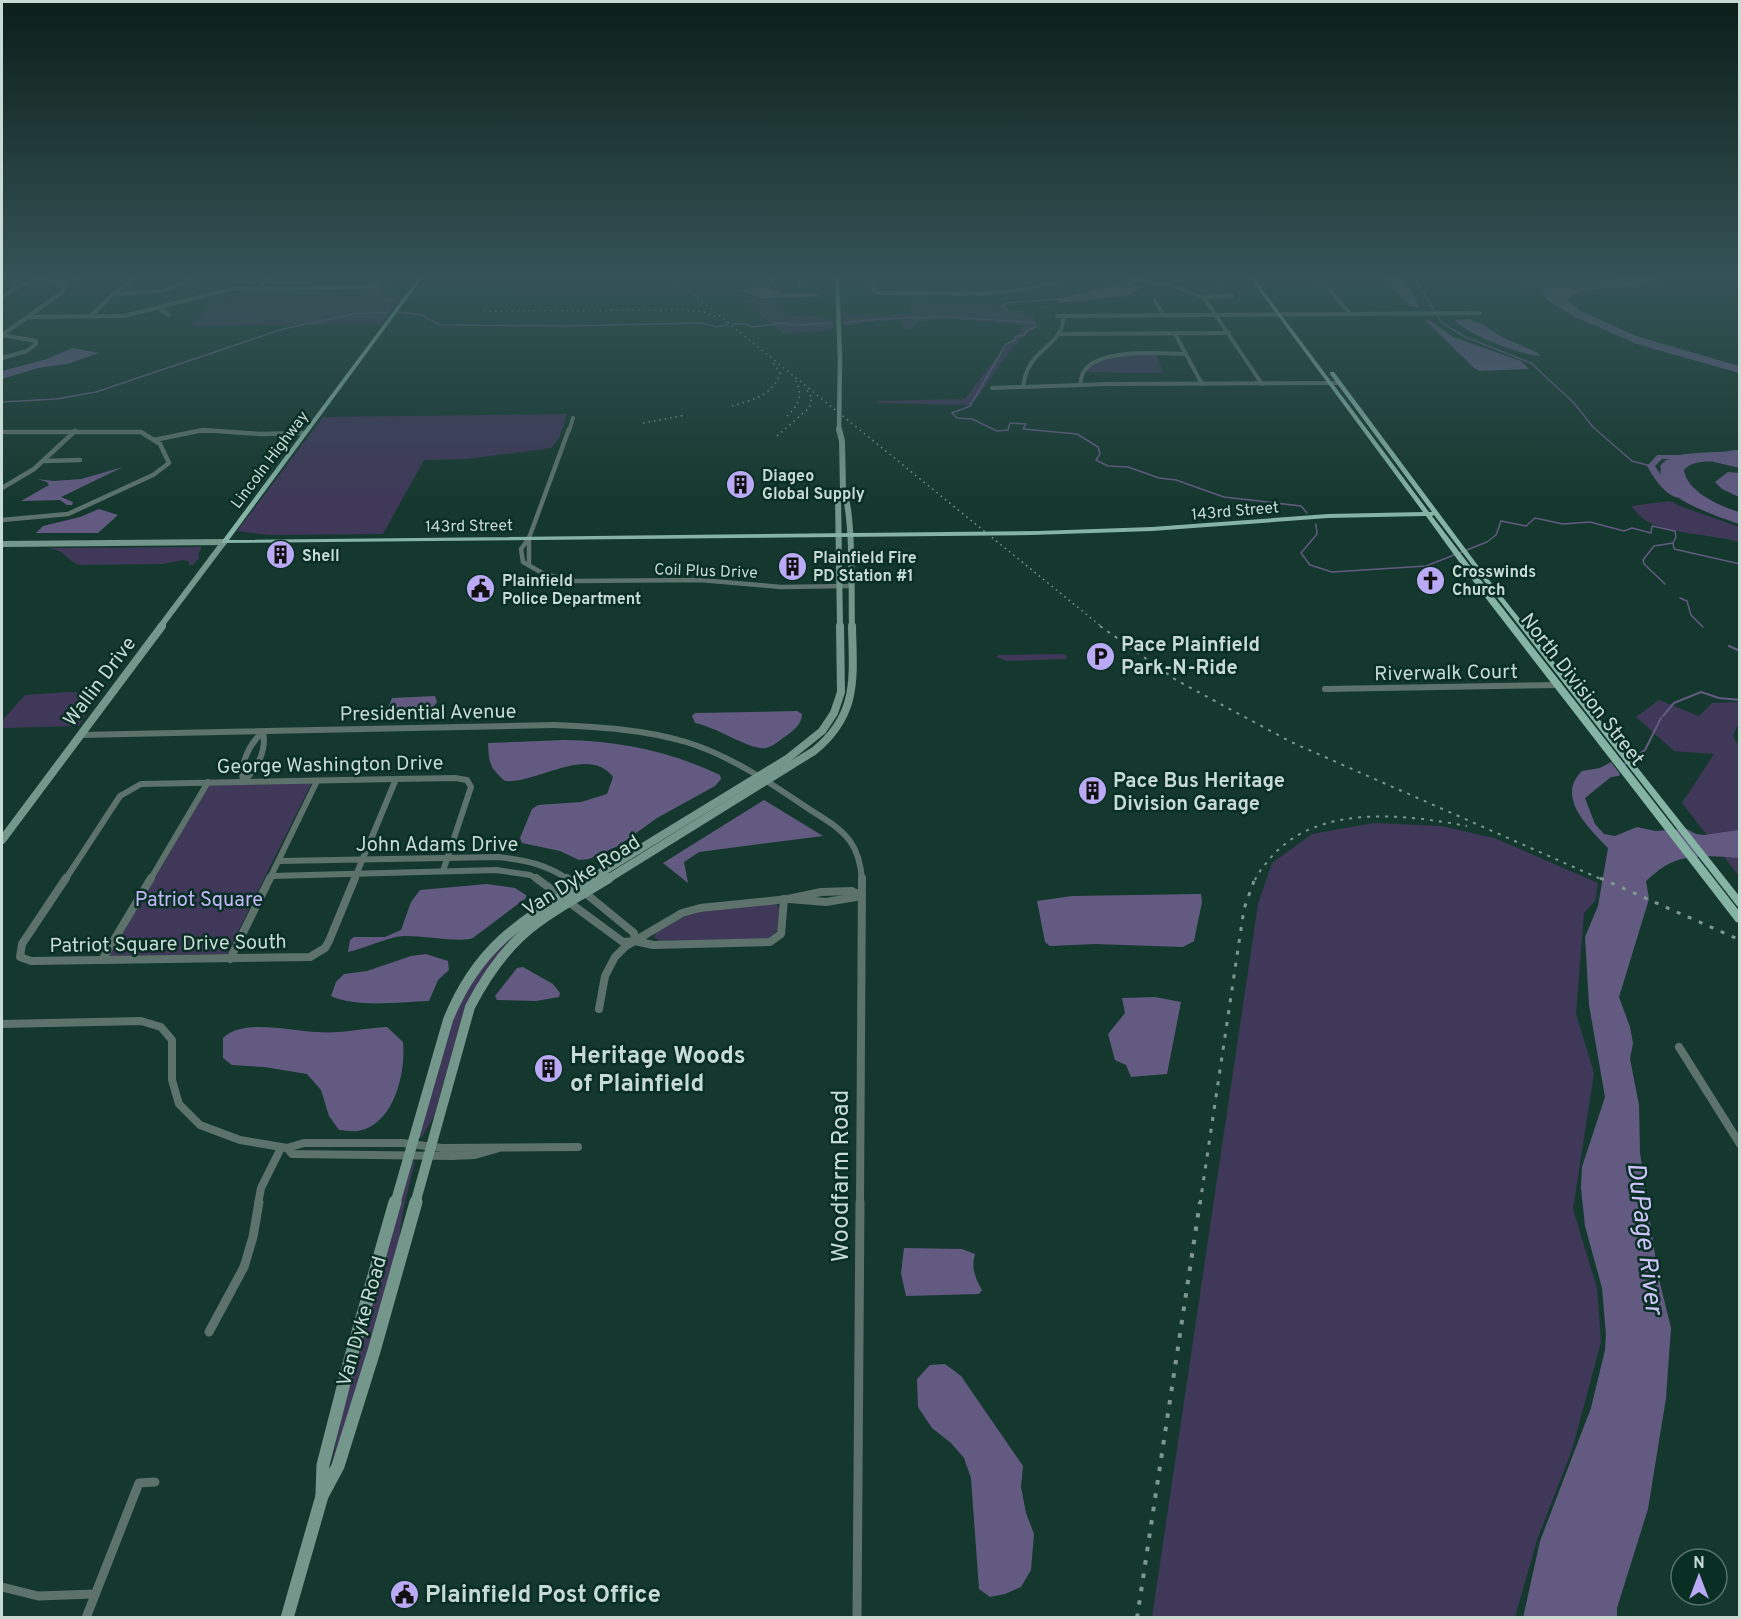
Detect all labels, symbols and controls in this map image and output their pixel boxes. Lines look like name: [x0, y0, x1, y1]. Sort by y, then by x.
street label: Lincoln Highway: [227, 407, 314, 513]
place label: Diageo Global Supply: [762, 467, 865, 505]
building icon: Diageo Global Supply: [725, 468, 757, 500]
street label: 143rd Street: [1191, 498, 1280, 526]
street label: 143rd Street: [425, 516, 513, 538]
building icon: Shell: [265, 539, 297, 571]
place label: Shell: [302, 547, 340, 567]
place label: Plainfield Fire PD Station #1: [813, 549, 917, 587]
building icon: Plainfield Fire PD Station #1: [776, 550, 808, 582]
street label: Coil Plus Drive: [654, 560, 758, 584]
place label: Crosswinds Church: [1452, 563, 1536, 601]
church icon: Crosswinds Church: [1415, 564, 1447, 596]
place label: Plainfield Police Department: [502, 572, 641, 610]
public building icon: Plainfield Police Department: [465, 573, 497, 605]
street label: North Division Street: [1514, 609, 1649, 772]
street label: Wallin Drive: [58, 632, 143, 732]
place label: Pace Plainfield Park-N-Ride: [1121, 633, 1260, 682]
parking icon: Pace Plainfield Park-N-Ride: [1084, 640, 1116, 672]
street label: Riverwalk Court: [1374, 660, 1518, 688]
street label: Presidential Avenue: [339, 699, 517, 729]
street label: George Washington Drive: [217, 751, 444, 781]
place label: Pace Bus Heritage Division Garage: [1113, 769, 1285, 818]
building icon: Pace Bus Heritage Division Garage: [1076, 775, 1108, 807]
street label: Van Dyke Road: [518, 830, 646, 923]
street label: John Adams Drive: [356, 833, 518, 859]
park label: Patriot Square: [135, 888, 263, 914]
street label: Patriot Square Drive South: [49, 930, 287, 960]
place label: Heritage Woods of Plainfield: [570, 1042, 746, 1100]
building icon: Heritage Woods of Plainfield: [533, 1053, 565, 1085]
street label: Woodfarm Road: [827, 1090, 857, 1262]
water label: DuPage River: [1618, 1161, 1669, 1318]
street label: Van Dyke Road: [332, 1253, 394, 1390]
north arrow: [1669, 1547, 1729, 1607]
text: N: [1693, 1554, 1705, 1574]
public building icon: Plainfield Post Office: [388, 1578, 420, 1610]
place label: Plainfield Post Office: [425, 1581, 661, 1611]

